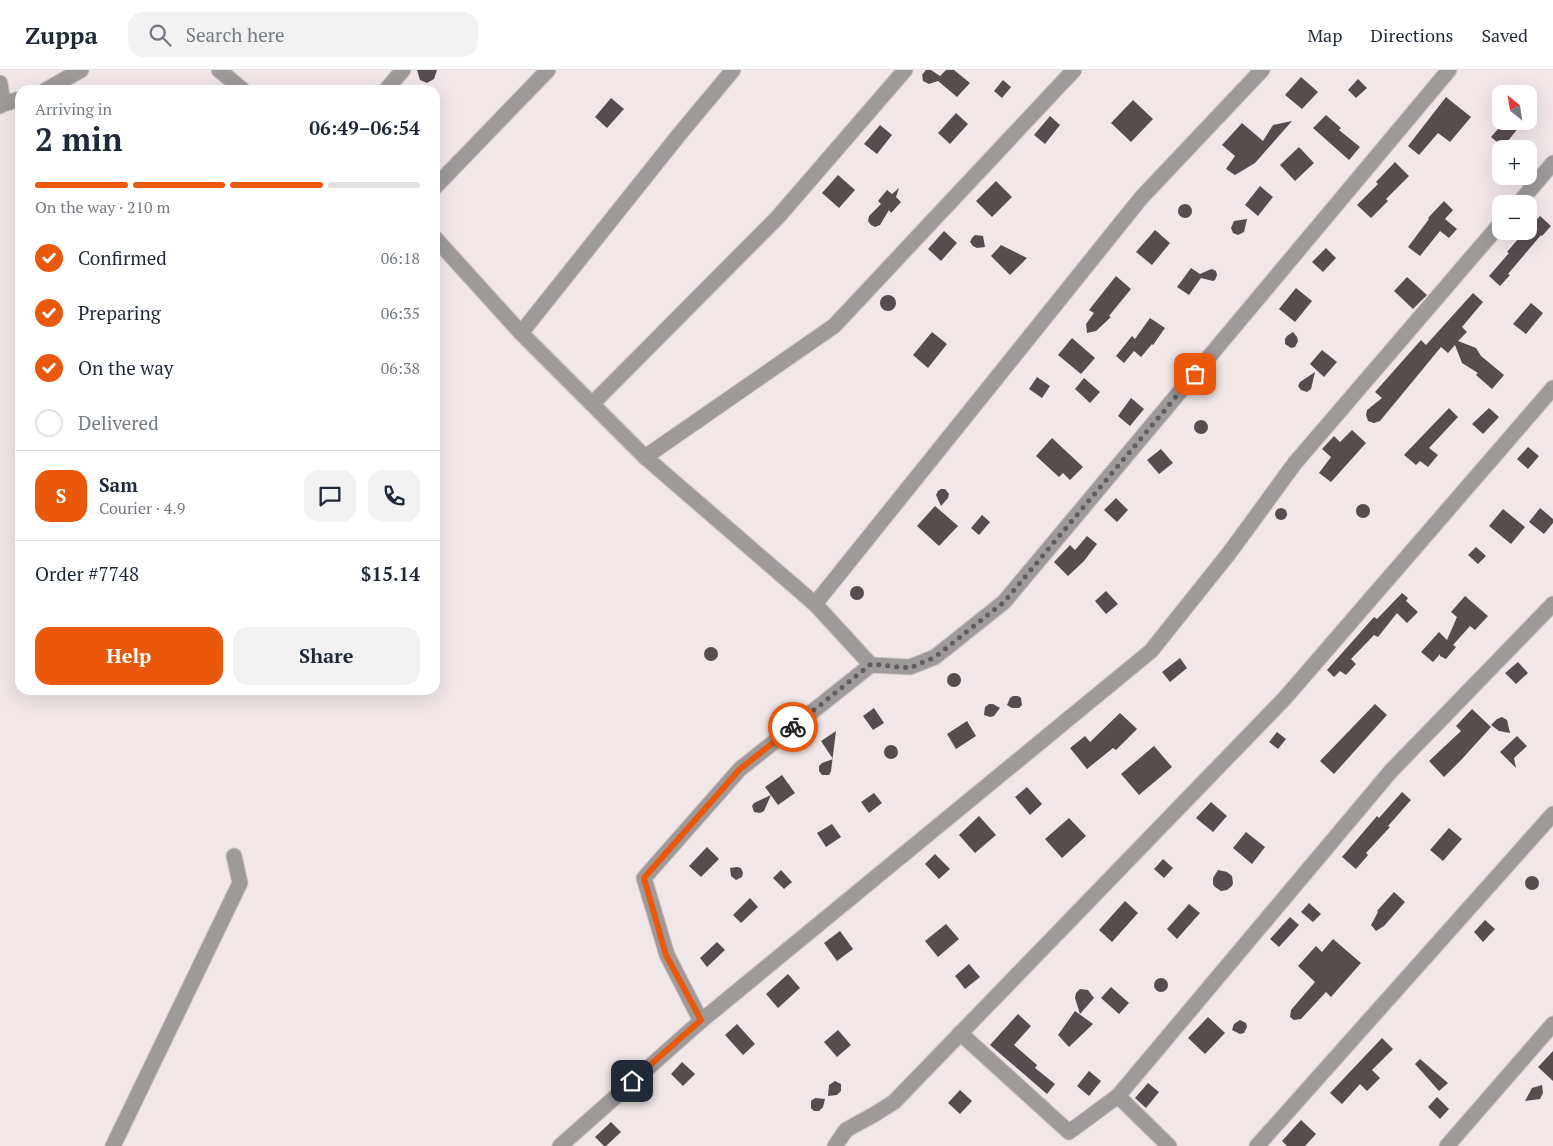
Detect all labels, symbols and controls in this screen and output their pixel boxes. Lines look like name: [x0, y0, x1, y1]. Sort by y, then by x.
search box: [128, 12, 478, 57]
text: Zuppa: [25, 19, 98, 51]
icon: search: [146, 21, 174, 49]
text: Search here: [186, 22, 285, 47]
text: Map: [1307, 23, 1342, 47]
text: Directions: [1370, 23, 1453, 47]
text: Saved: [1481, 23, 1528, 47]
north arrow: [1492, 85, 1538, 130]
map controls: [1492, 85, 1537, 240]
text: Arriving in: [35, 98, 112, 120]
text: 06:49–06:54: [309, 115, 420, 140]
text: 2 min: [35, 118, 123, 160]
button: +: [1492, 140, 1537, 185]
button: −: [1492, 195, 1537, 240]
text: On the way · 210 m: [35, 196, 170, 218]
icon: check: [35, 244, 63, 272]
text: Confirmed: [78, 245, 167, 270]
text: 06:18: [381, 247, 420, 269]
icon: check: [35, 299, 63, 327]
text: Preparing: [78, 300, 161, 325]
text: 06:35: [381, 302, 420, 324]
pin: [1174, 353, 1216, 395]
icon: check: [35, 354, 63, 382]
text: On the way: [78, 355, 173, 380]
text: 06:38: [381, 357, 420, 379]
icon: bag: [1181, 360, 1209, 388]
text: Delivered: [78, 410, 159, 435]
button: chat: [304, 470, 356, 522]
button: phone: [368, 470, 420, 522]
text: Sam: [99, 472, 138, 497]
text: S: [56, 483, 66, 508]
text: Courier · 4.9: [99, 497, 185, 519]
text: Order #7748: [35, 561, 139, 586]
text: $15.14: [361, 561, 420, 586]
button: Help: [35, 627, 223, 685]
button: Share: [233, 627, 420, 685]
courier: [768, 702, 818, 752]
icon: bike: [779, 713, 807, 741]
pin: [611, 1060, 653, 1102]
icon: home: [618, 1067, 646, 1095]

